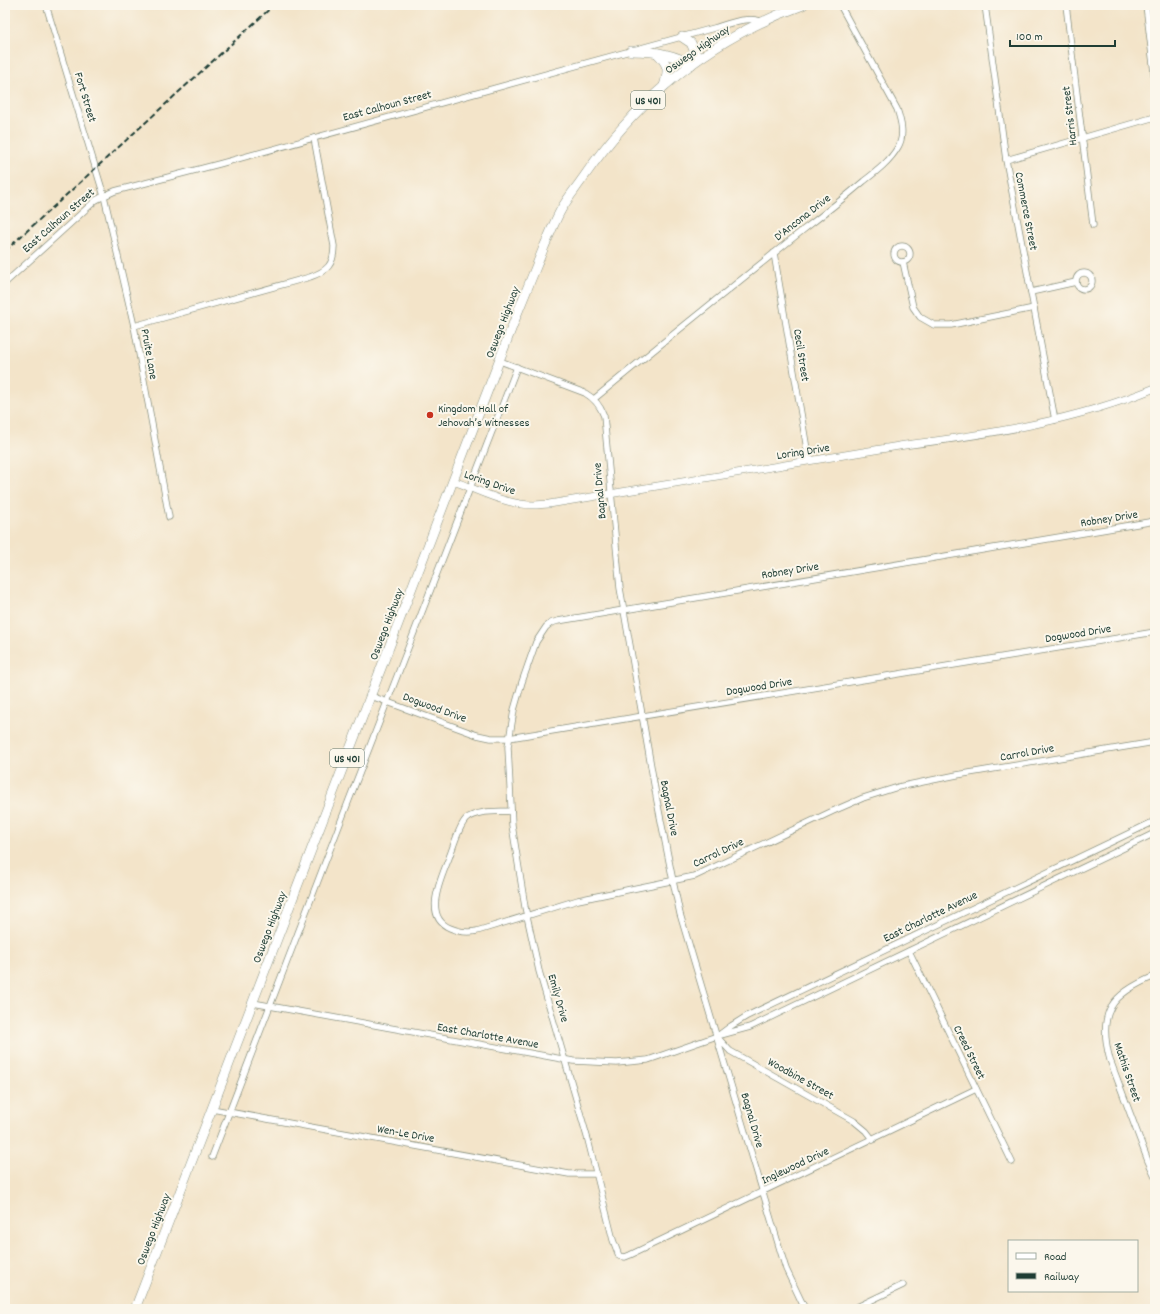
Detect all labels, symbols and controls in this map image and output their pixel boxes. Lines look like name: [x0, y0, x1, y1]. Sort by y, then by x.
street label: Oswego Highway: [662, 21, 735, 79]
scale bar: [1010, 22, 1115, 48]
text: 100 m: [1016, 29, 1043, 46]
street label: Fort Street: [69, 70, 100, 125]
street label: Harris Street: [1058, 85, 1083, 147]
street label: East Calhoun Street: [341, 86, 434, 126]
road number: US 401: [631, 91, 665, 109]
street label: Commerce Street: [1010, 171, 1042, 252]
street label: East Calhoun Street: [19, 184, 99, 257]
street label: D'Ancona Drive: [771, 191, 835, 246]
street label: Oswego Highway: [482, 283, 525, 361]
street label: Pruite Lane: [136, 328, 161, 381]
street label: Cecil Street: [788, 328, 813, 383]
place label: Kingdom Hall of Jehovah’s Witnesses: [438, 401, 530, 432]
marker: Kingdom Hall of Jehovah’s Witnesses: [425, 410, 435, 420]
street label: Loring Drive: [775, 440, 831, 465]
street label: Bagnal Drive: [590, 462, 611, 520]
street label: Loring Drive: [461, 467, 518, 500]
street label: Robney Drive: [1079, 507, 1139, 532]
street label: Robney Drive: [760, 559, 820, 584]
street label: Oswego Highway: [366, 585, 409, 663]
street label: Dogwood Drive: [1044, 621, 1113, 648]
street label: Dogwood Drive: [725, 674, 794, 701]
street label: Dogwood Drive: [400, 689, 469, 728]
street label: Carrol Drive: [999, 740, 1056, 767]
road number: US 401: [330, 749, 364, 767]
street label: Bagnal Drive: [655, 779, 682, 838]
street label: Carrol Drive: [690, 834, 747, 873]
street label: East Charlotte Avenue: [881, 887, 981, 948]
street label: Oswego Highway: [249, 888, 292, 966]
street label: Emily Drive: [543, 972, 573, 1025]
street label: East Charlotte Avenue: [436, 1019, 540, 1054]
street label: Creed Street: [948, 1023, 989, 1083]
street label: Mathis Street: [1108, 1041, 1145, 1105]
street label: Woodbine Street: [764, 1054, 837, 1105]
street label: Bagnal Drive: [736, 1091, 768, 1150]
street label: Wen-Le Drive: [376, 1121, 436, 1148]
street label: Inglewood Drive: [759, 1143, 832, 1189]
street label: Oswego Highway: [133, 1190, 176, 1268]
legend: [1008, 1240, 1138, 1292]
text: Road: [1044, 1249, 1066, 1266]
text: Railway: [1044, 1269, 1080, 1286]

